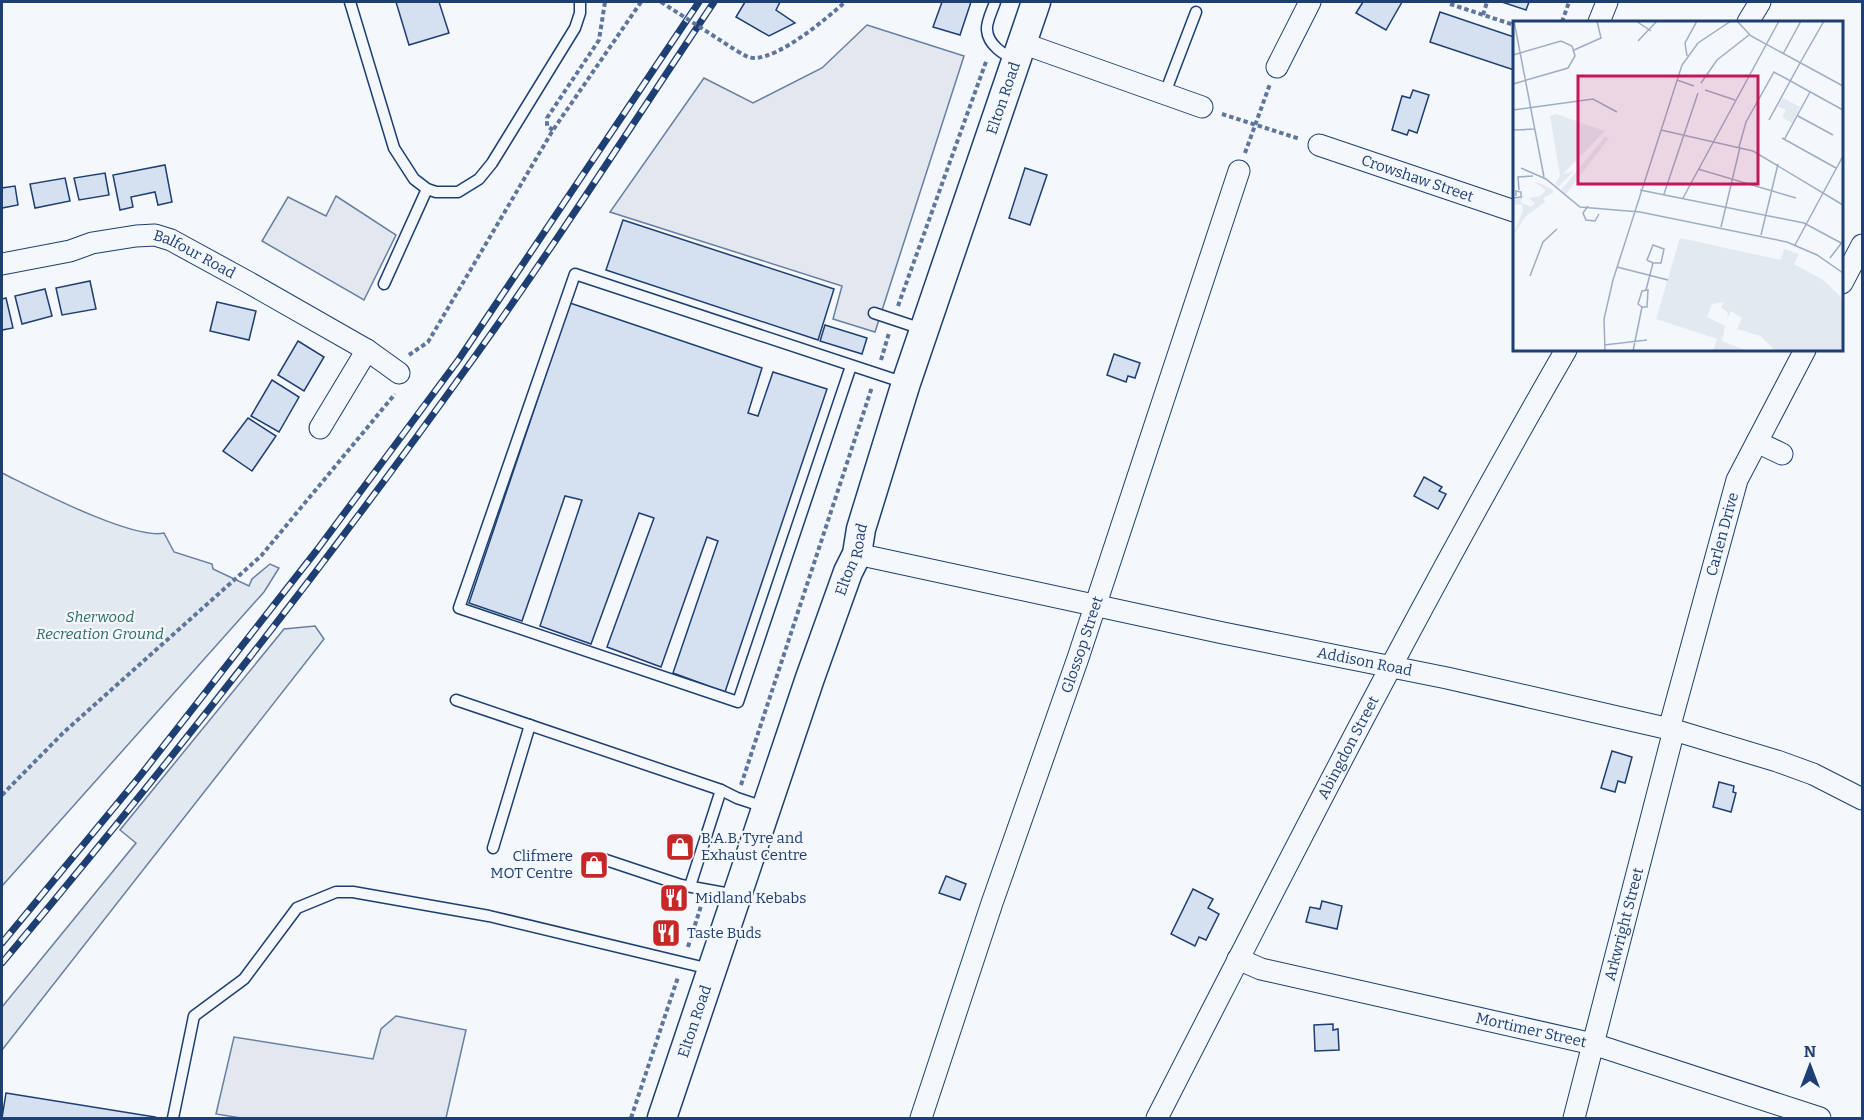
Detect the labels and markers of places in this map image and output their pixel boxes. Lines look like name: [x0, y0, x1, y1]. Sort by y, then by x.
place label: B.A.B. Tyre and Exhaust Centre: [701, 829, 807, 864]
shop icon: B.A.B. Tyre and Exhaust Centre: [664, 831, 696, 863]
place label: Clifmere MOT Centre: [490, 847, 573, 882]
shop icon: Clifmere MOT Centre: [578, 849, 610, 881]
restaurant icon: Midland Kebabs: [658, 882, 690, 914]
place label: Midland Kebabs: [695, 889, 806, 907]
restaurant icon: Taste Buds: [650, 917, 682, 949]
place label: Taste Buds: [687, 924, 762, 942]

